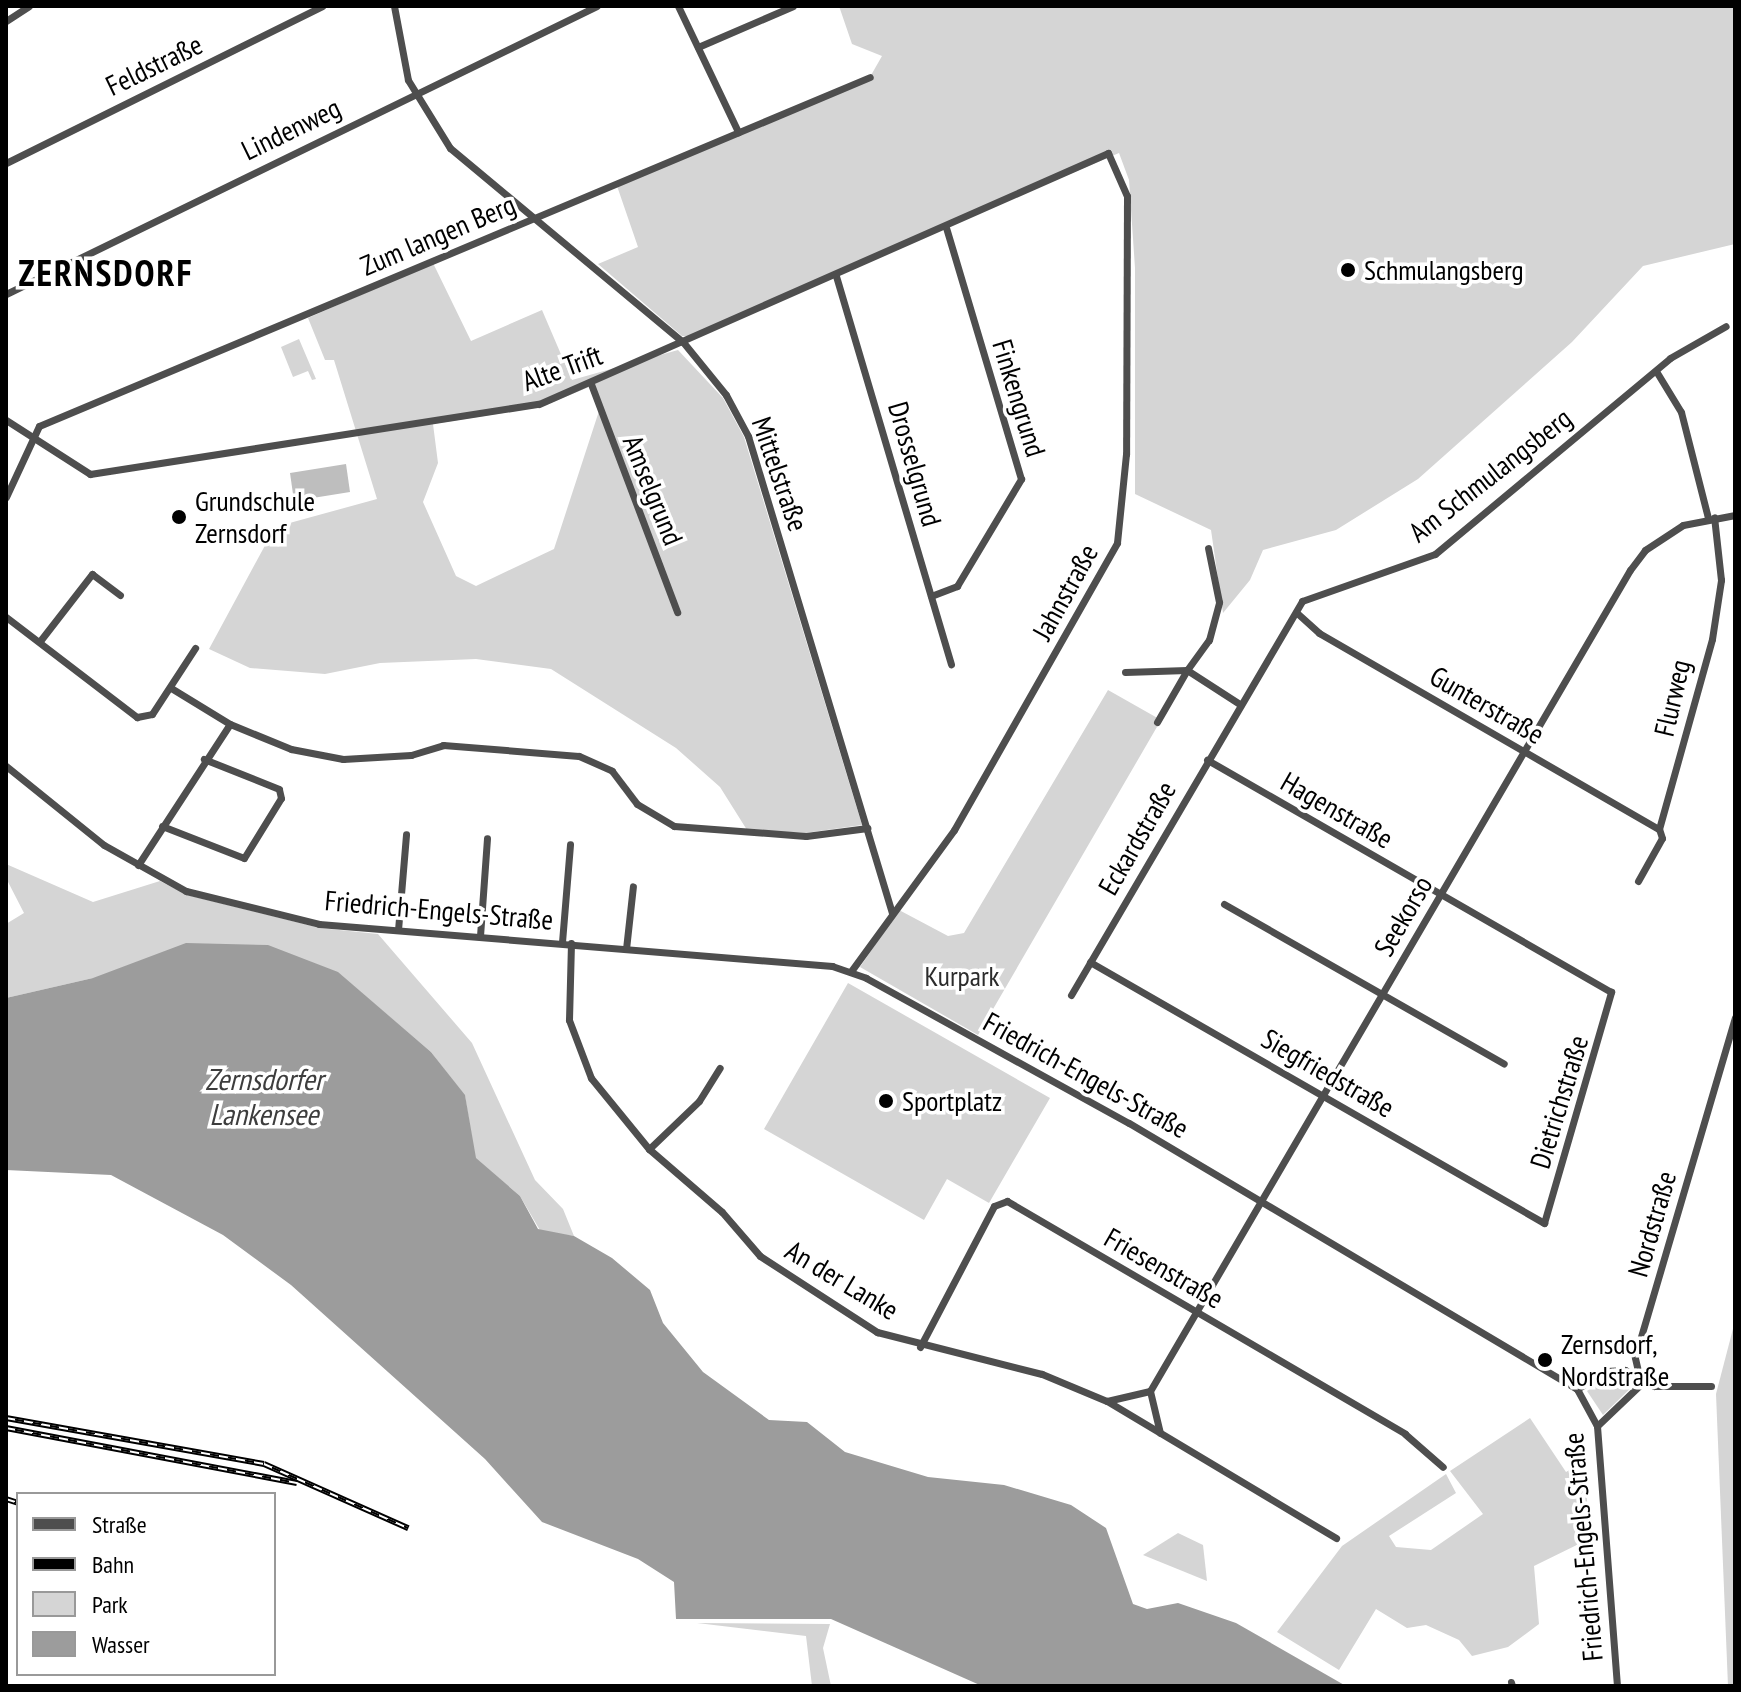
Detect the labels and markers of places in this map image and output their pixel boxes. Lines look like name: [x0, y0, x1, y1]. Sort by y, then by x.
place label: Schmulangsberg: [1364, 253, 1524, 287]
marker: Schmulangsberg: [1339, 261, 1357, 279]
place label: Grundschule Zernsdorf: [195, 484, 315, 550]
marker: Grundschule Zernsdorf: [170, 508, 188, 526]
place label: Sportplatz: [902, 1084, 1002, 1118]
marker: Sportplatz: [877, 1092, 895, 1110]
place label: Zernsdorf, Nordstraße: [1561, 1327, 1669, 1393]
marker: Zernsdorf, Nordstraße: [1536, 1351, 1554, 1369]

